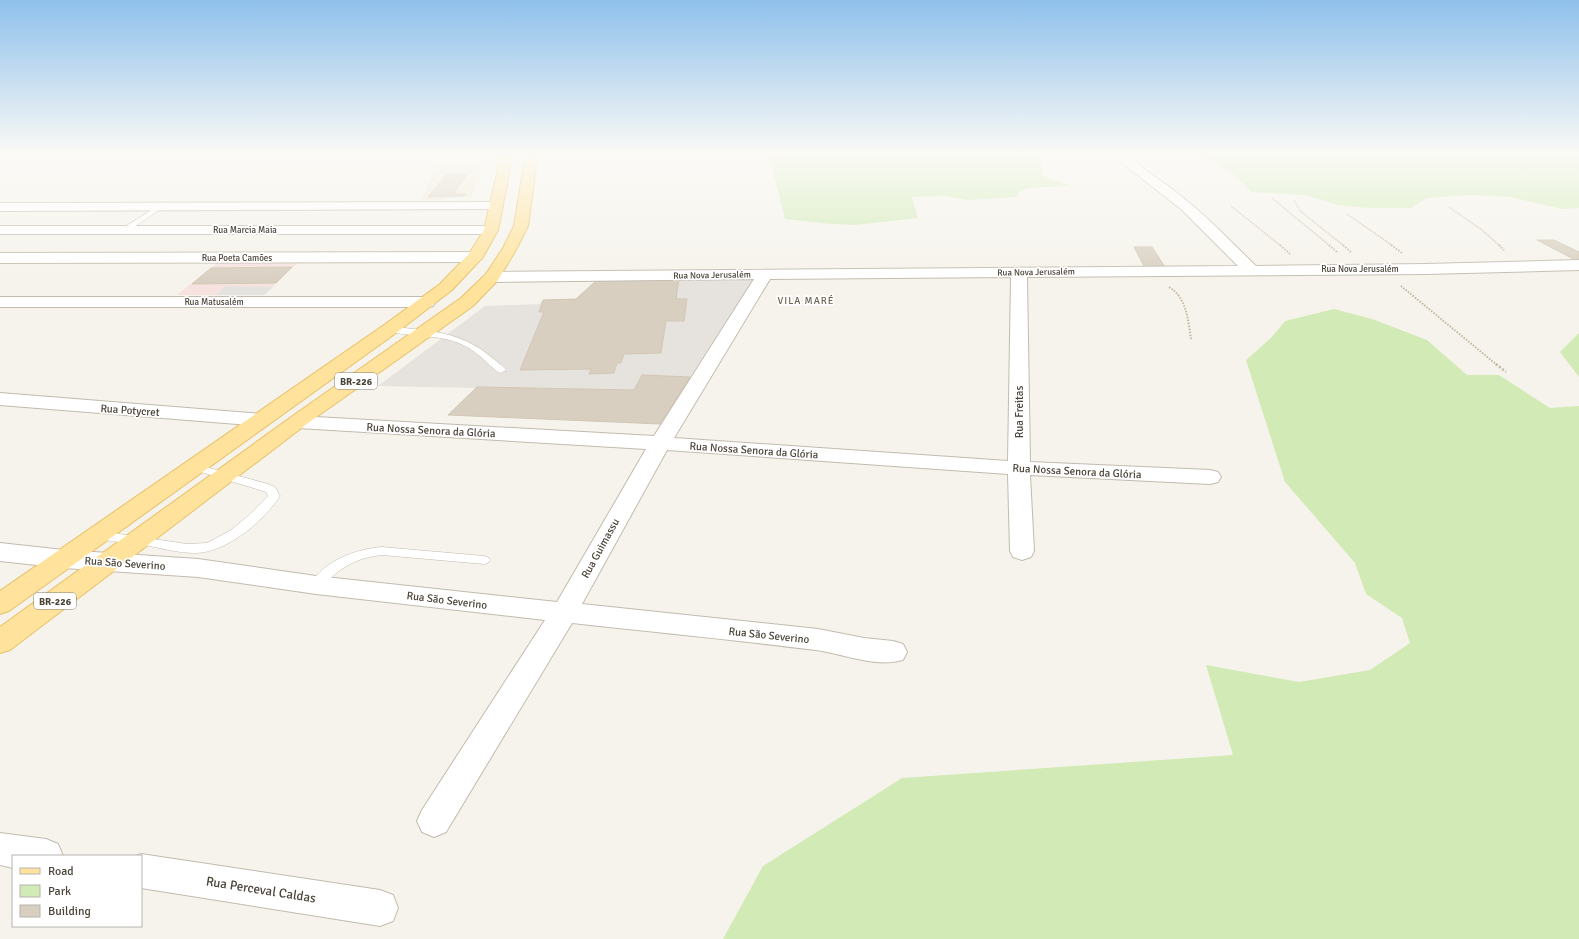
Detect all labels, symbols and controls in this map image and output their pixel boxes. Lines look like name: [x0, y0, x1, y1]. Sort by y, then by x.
street label: Rua Marcia Maia: [213, 225, 277, 236]
street label: Rua Poeta Camões: [202, 253, 272, 264]
street label: Rua Nova Jerusalém: [1321, 264, 1399, 275]
street label: Rua Nova Jerusalém: [997, 266, 1075, 279]
street label: Rua Nova Jerusalém: [673, 269, 751, 282]
district label: VILA MARÉ: [778, 294, 834, 307]
street label: Rua Matusalém: [184, 297, 244, 308]
road number: BR-226: [335, 373, 377, 389]
street label: Rua Freitas: [1013, 386, 1026, 438]
street label: Rua Potycret: [100, 402, 160, 419]
street label: Rua Nossa Senora da Glória: [366, 421, 496, 440]
street label: Rua Nossa Senora da Glória: [689, 440, 819, 462]
street label: Rua Nossa Senora da Glória: [1012, 462, 1142, 481]
street label: Rua Guimassu: [579, 516, 622, 580]
street label: Rua São Severino: [84, 554, 166, 573]
street label: Rua São Severino: [406, 589, 488, 612]
road number: BR-226: [34, 593, 76, 609]
street label: Rua São Severino: [728, 625, 810, 646]
legend: [12, 855, 142, 927]
text: Road: [48, 864, 74, 879]
street label: Rua Perceval Caldas: [205, 873, 317, 907]
text: Park: [48, 884, 71, 899]
text: Building: [48, 904, 91, 919]

